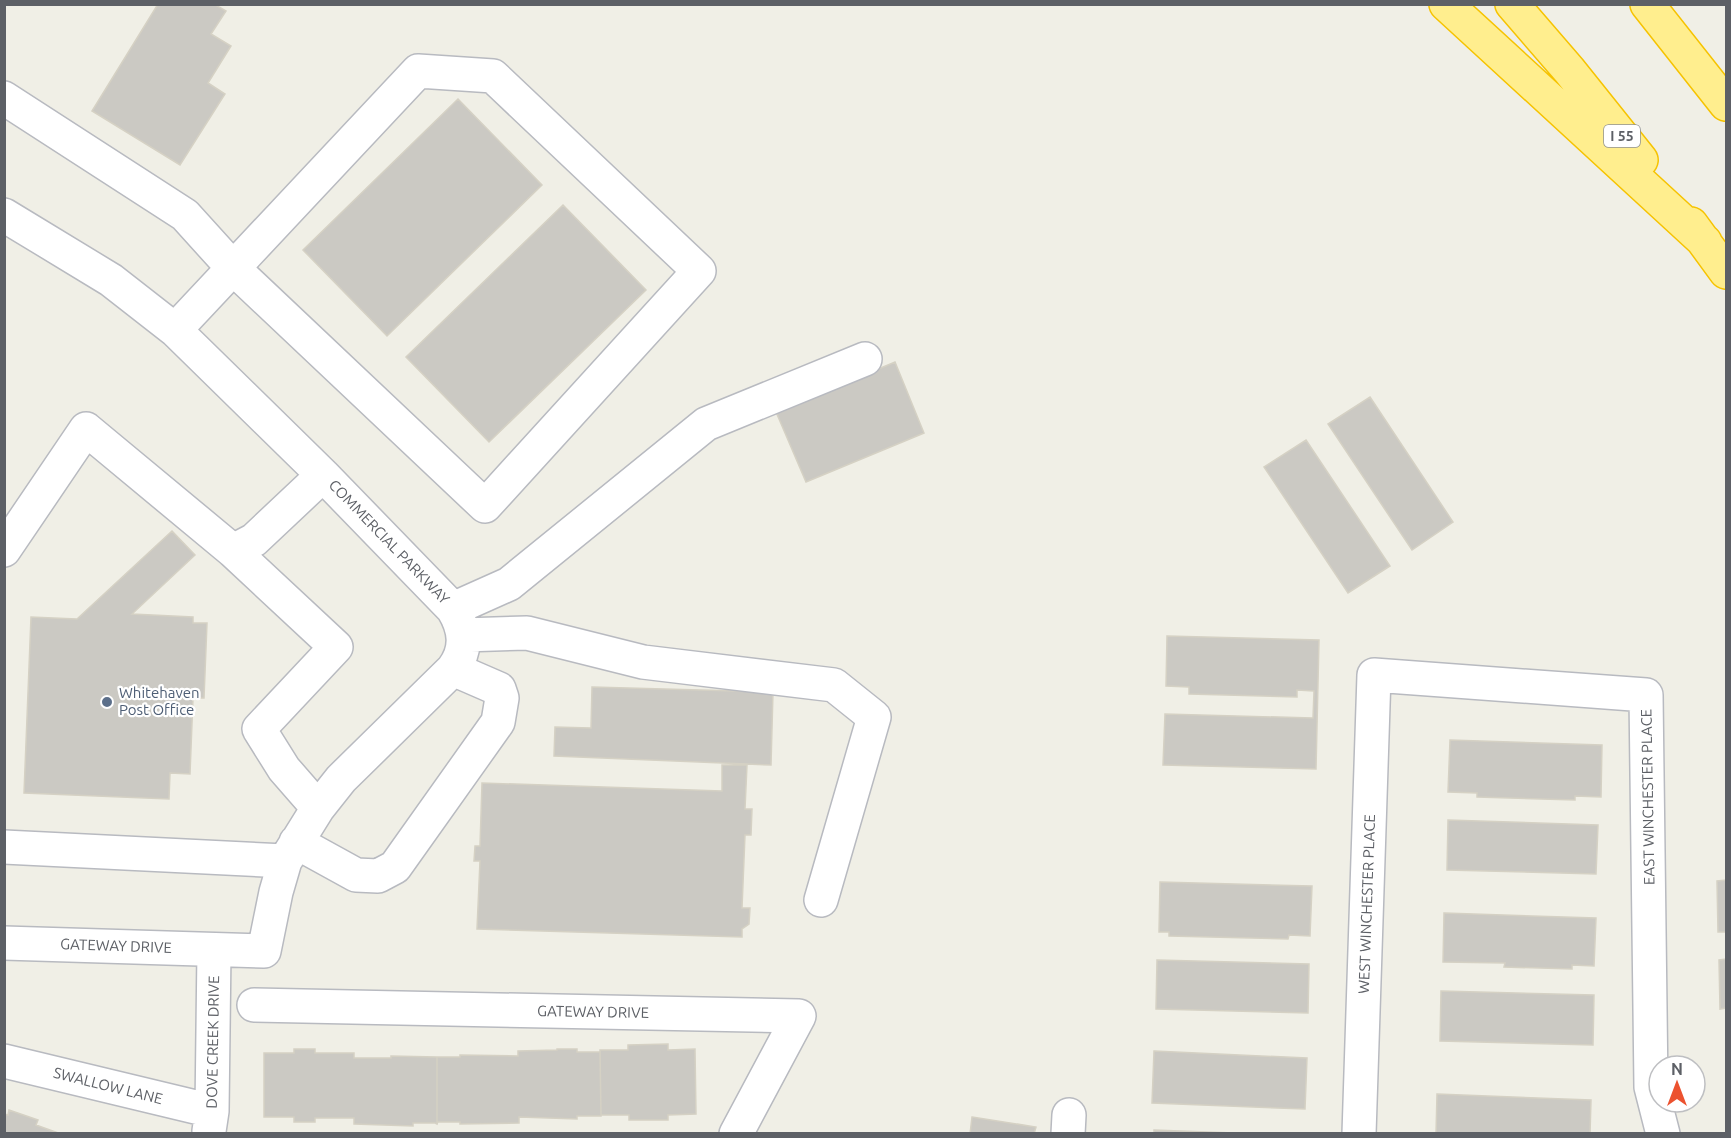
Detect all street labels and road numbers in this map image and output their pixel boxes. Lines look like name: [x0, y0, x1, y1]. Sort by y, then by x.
road number: I 55: [1604, 125, 1640, 147]
street label: COMMERCIAL PARKWAY: [326, 476, 453, 608]
street label: EAST WINCHESTER PLACE: [1637, 709, 1658, 885]
street label: WEST WINCHESTER PLACE: [1355, 814, 1378, 994]
street label: GATEWAY DRIVE: [60, 935, 172, 956]
street label: DOVE CREEK DRIVE: [203, 975, 222, 1109]
street label: GATEWAY DRIVE: [537, 1002, 649, 1021]
street label: SWALLOW LANE: [52, 1064, 164, 1107]

